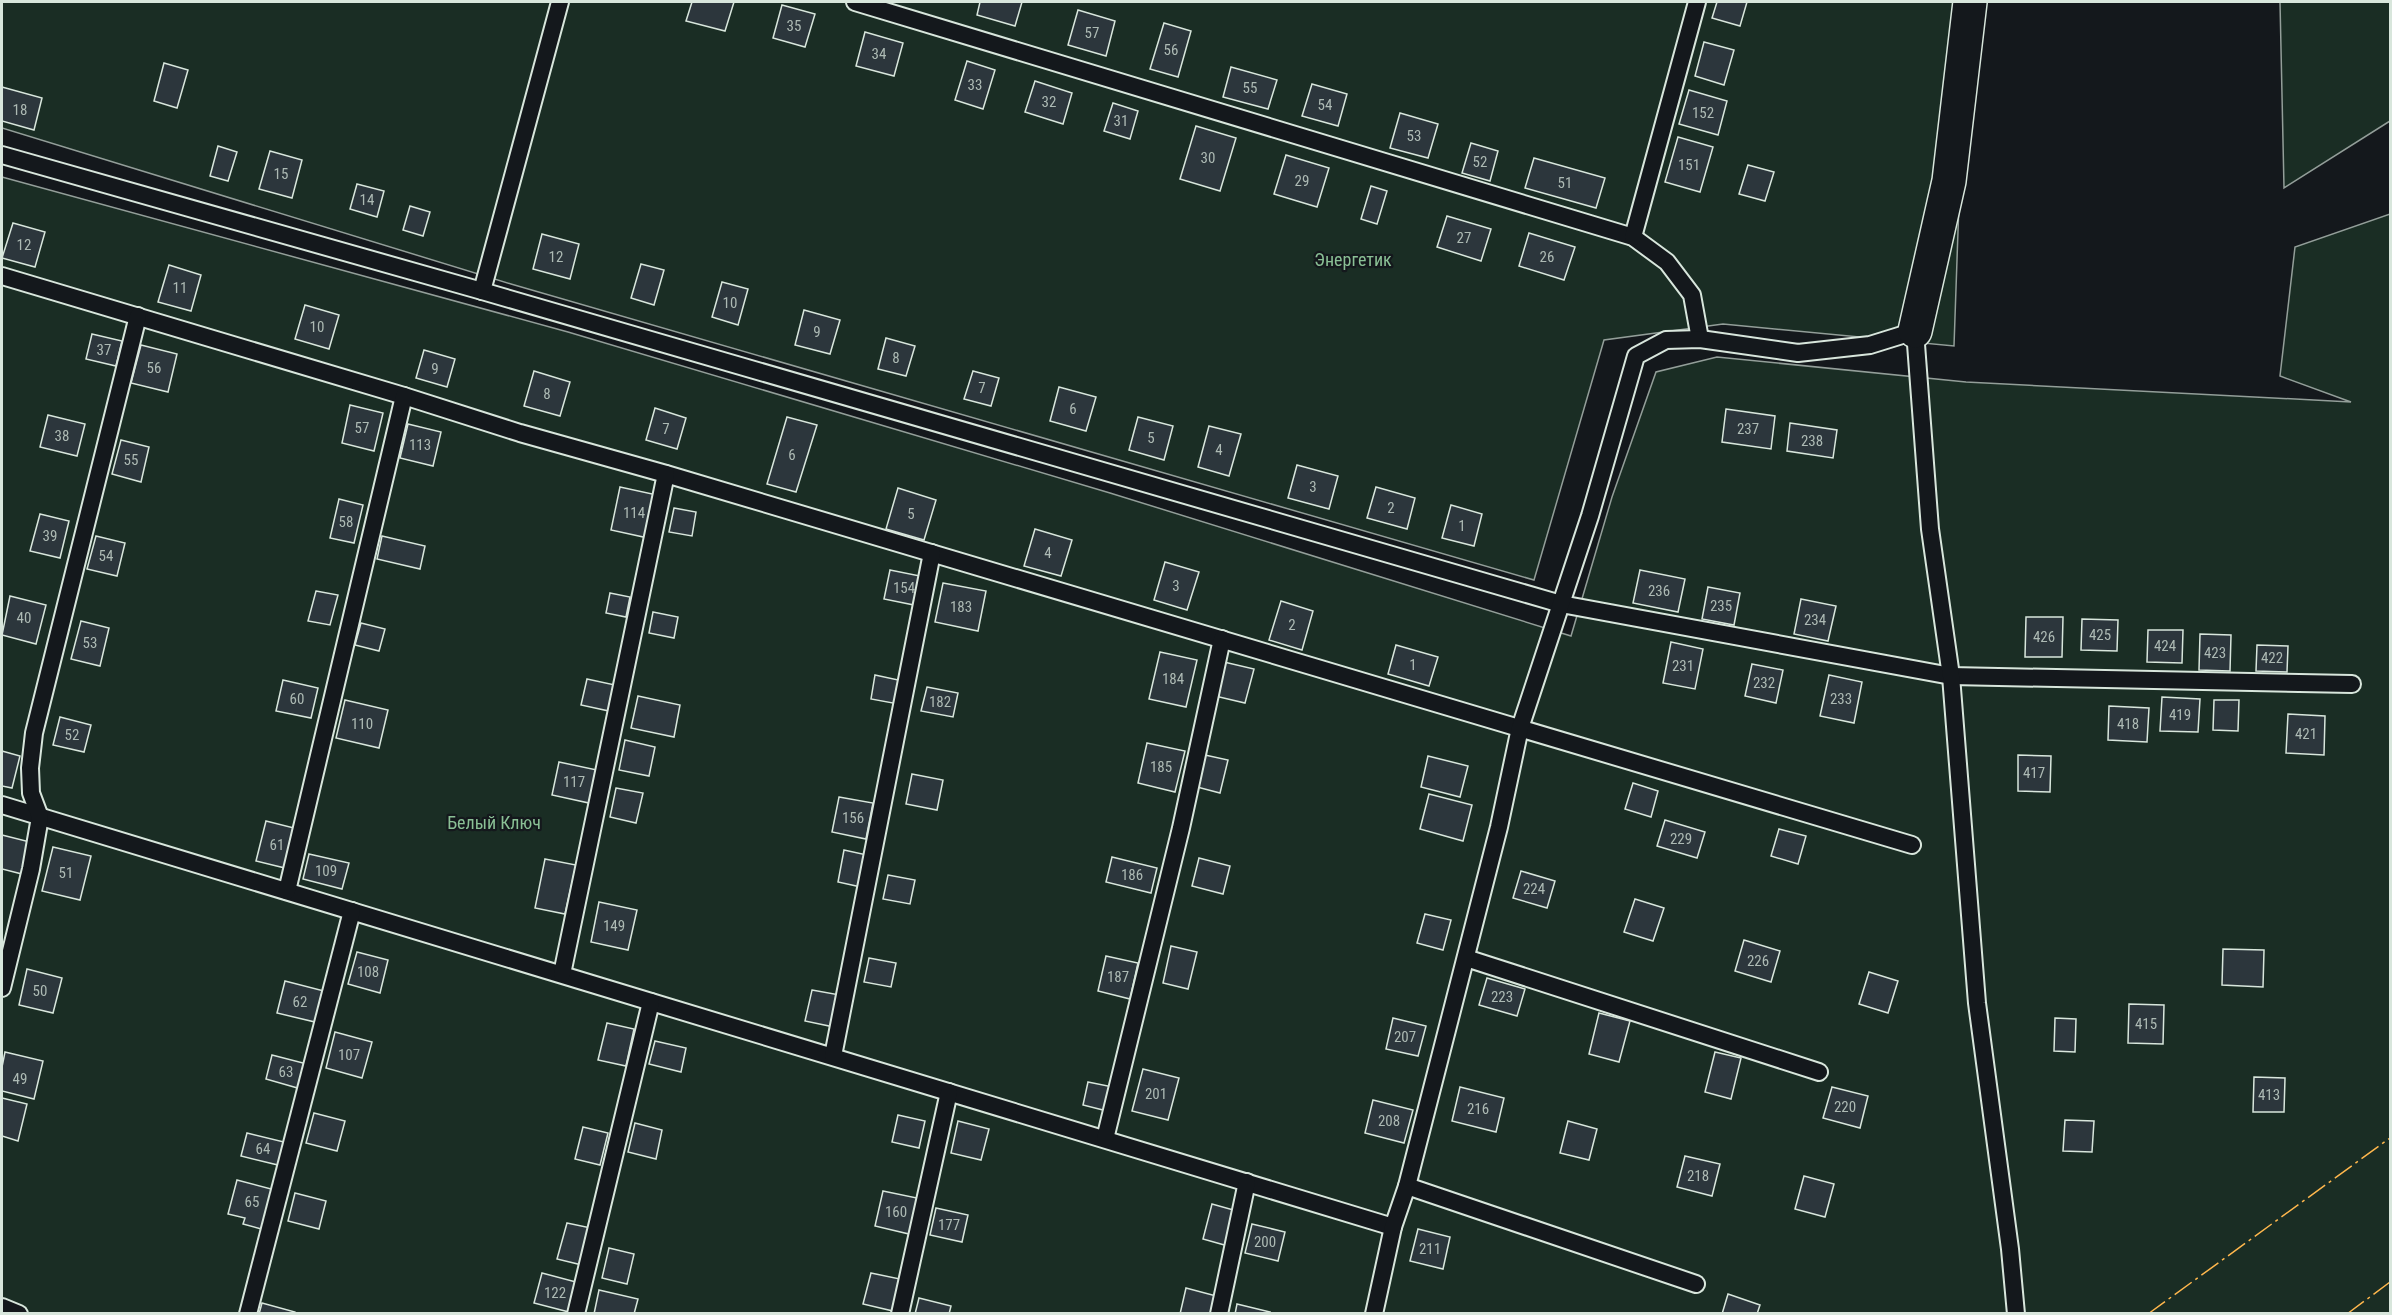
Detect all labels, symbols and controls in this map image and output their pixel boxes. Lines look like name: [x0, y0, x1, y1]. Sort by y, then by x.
house number: 35: [787, 17, 801, 35]
house number: 57: [1085, 24, 1099, 42]
house number: 56: [1164, 41, 1178, 59]
house number: 34: [872, 45, 886, 63]
house number: 33: [968, 76, 982, 94]
house number: 55: [1243, 79, 1257, 97]
house number: 32: [1042, 93, 1056, 111]
house number: 54: [1318, 96, 1332, 114]
house number: 18: [13, 101, 27, 119]
house number: 152: [1692, 104, 1714, 122]
house number: 31: [1114, 112, 1128, 130]
house number: 53: [1407, 127, 1421, 145]
house number: 30: [1201, 149, 1215, 167]
house number: 52: [1473, 153, 1487, 171]
house number: 151: [1678, 156, 1700, 174]
house number: 15: [274, 165, 288, 183]
house number: 29: [1295, 172, 1309, 190]
house number: 51: [1558, 174, 1572, 192]
house number: 14: [360, 191, 374, 209]
house number: 27: [1457, 229, 1471, 247]
house number: 12: [17, 236, 31, 254]
house number: 12: [549, 248, 563, 266]
house number: 26: [1540, 248, 1554, 266]
park label: Энергетик: [1314, 249, 1392, 270]
house number: 11: [173, 279, 187, 297]
house number: 10: [723, 294, 737, 312]
house number: 10: [310, 318, 324, 336]
house number: 9: [813, 323, 821, 341]
house number: 37: [97, 341, 111, 359]
house number: 8: [892, 349, 900, 367]
house number: 56: [147, 359, 161, 377]
house number: 9: [431, 360, 439, 378]
house number: 7: [978, 379, 986, 397]
house number: 8: [543, 385, 551, 403]
house number: 6: [1069, 400, 1077, 418]
house number: 57: [355, 419, 369, 437]
house number: 7: [662, 420, 670, 438]
house number: 237: [1737, 420, 1759, 438]
house number: 38: [55, 427, 69, 445]
house number: 5: [1147, 429, 1155, 447]
house number: 238: [1801, 432, 1823, 450]
house number: 113: [409, 436, 431, 454]
house number: 4: [1215, 441, 1223, 459]
house number: 6: [788, 446, 796, 464]
house number: 55: [124, 451, 138, 469]
house number: 3: [1309, 478, 1317, 496]
house number: 2: [1387, 499, 1395, 517]
house number: 114: [623, 504, 645, 522]
house number: 5: [907, 505, 915, 523]
house number: 58: [339, 513, 353, 531]
house number: 1: [1458, 517, 1466, 535]
house number: 39: [43, 527, 57, 545]
house number: 4: [1044, 544, 1052, 562]
house number: 54: [99, 547, 113, 565]
house number: 3: [1172, 577, 1180, 595]
house number: 154: [893, 579, 915, 597]
house number: 236: [1648, 582, 1670, 600]
house number: 235: [1710, 597, 1732, 615]
house number: 183: [950, 598, 972, 616]
house number: 40: [17, 609, 31, 627]
house number: 234: [1804, 611, 1826, 629]
house number: 2: [1288, 616, 1296, 634]
house number: 425: [2089, 626, 2111, 644]
house number: 426: [2033, 628, 2055, 646]
house number: 53: [83, 634, 97, 652]
house number: 424: [2154, 637, 2176, 655]
house number: 423: [2204, 644, 2226, 662]
house number: 422: [2261, 649, 2283, 667]
house number: 1: [1409, 656, 1417, 674]
house number: 231: [1672, 657, 1694, 675]
house number: 184: [1162, 670, 1184, 688]
house number: 232: [1753, 674, 1775, 692]
house number: 60: [290, 690, 304, 708]
house number: 233: [1830, 690, 1852, 708]
house number: 182: [929, 693, 951, 711]
house number: 419: [2169, 706, 2191, 724]
house number: 110: [351, 715, 373, 733]
house number: 418: [2117, 715, 2139, 733]
house number: 421: [2295, 725, 2317, 743]
house number: 52: [65, 726, 79, 744]
house number: 185: [1150, 758, 1172, 776]
house number: 417: [2023, 764, 2045, 782]
house number: 117: [563, 773, 585, 791]
house number: 156: [842, 809, 864, 827]
park label: Белый Ключ: [447, 812, 541, 833]
house number: 229: [1670, 830, 1692, 848]
house number: 61: [270, 836, 284, 854]
house number: 109: [315, 862, 337, 880]
house number: 51: [59, 864, 73, 882]
house number: 186: [1121, 866, 1143, 884]
house number: 224: [1523, 880, 1545, 898]
house number: 149: [603, 917, 625, 935]
house number: 226: [1747, 952, 1769, 970]
house number: 108: [357, 963, 379, 981]
house number: 187: [1107, 968, 1129, 986]
house number: 50: [33, 982, 47, 1000]
house number: 223: [1491, 988, 1513, 1006]
house number: 62: [293, 993, 307, 1011]
house number: 415: [2135, 1015, 2157, 1033]
house number: 207: [1394, 1028, 1416, 1046]
house number: 107: [338, 1046, 360, 1064]
house number: 63: [279, 1063, 293, 1081]
house number: 49: [13, 1070, 27, 1088]
house number: 201: [1145, 1085, 1167, 1103]
house number: 413: [2258, 1086, 2280, 1104]
house number: 220: [1834, 1098, 1856, 1116]
house number: 216: [1467, 1100, 1489, 1118]
house number: 208: [1378, 1112, 1400, 1130]
house number: 64: [256, 1140, 270, 1158]
house number: 218: [1687, 1167, 1709, 1185]
house number: 65: [245, 1193, 259, 1211]
house number: 160: [885, 1203, 907, 1221]
house number: 177: [938, 1216, 960, 1234]
house number: 200: [1254, 1233, 1276, 1251]
house number: 211: [1419, 1240, 1441, 1258]
house number: 122: [544, 1284, 566, 1302]

